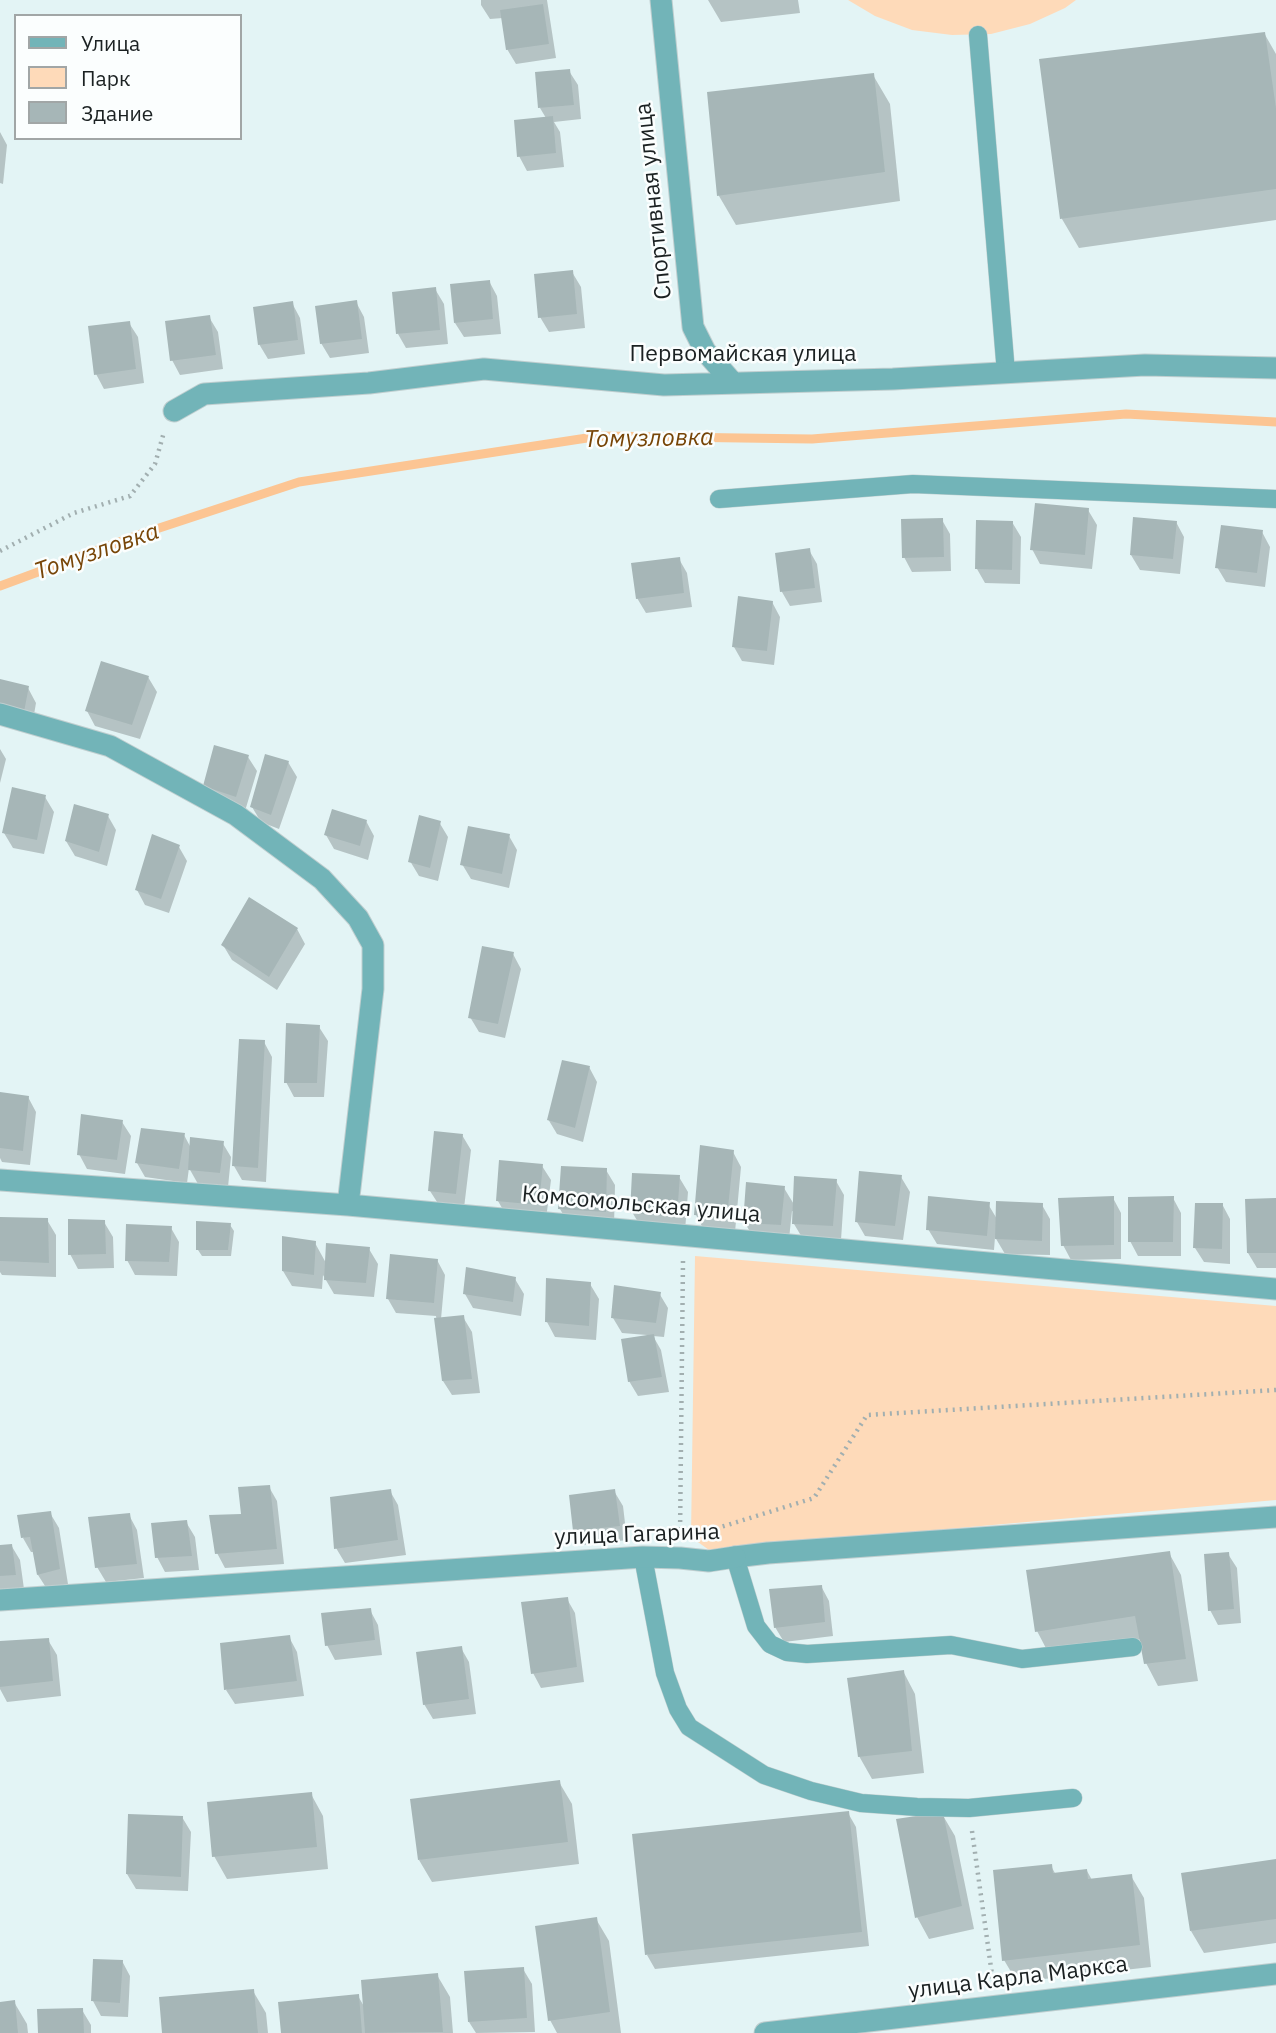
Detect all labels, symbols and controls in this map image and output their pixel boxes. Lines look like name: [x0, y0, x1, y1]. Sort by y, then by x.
legend: [14, 14, 242, 140]
text: Улица: [81, 29, 140, 57]
text: Парк: [81, 64, 131, 92]
text: Здание: [81, 99, 153, 127]
street label: Спортивная улица: [630, 101, 678, 301]
street label: Первомайская улица: [629, 340, 857, 368]
water label: Томузловка: [584, 423, 714, 455]
water label: Томузловка: [31, 517, 163, 587]
street label: Комсомольская улица: [521, 1181, 761, 1229]
street label: улица Гагарина: [554, 1518, 720, 1552]
street label: улица Карла Маркса: [907, 1951, 1129, 2005]

